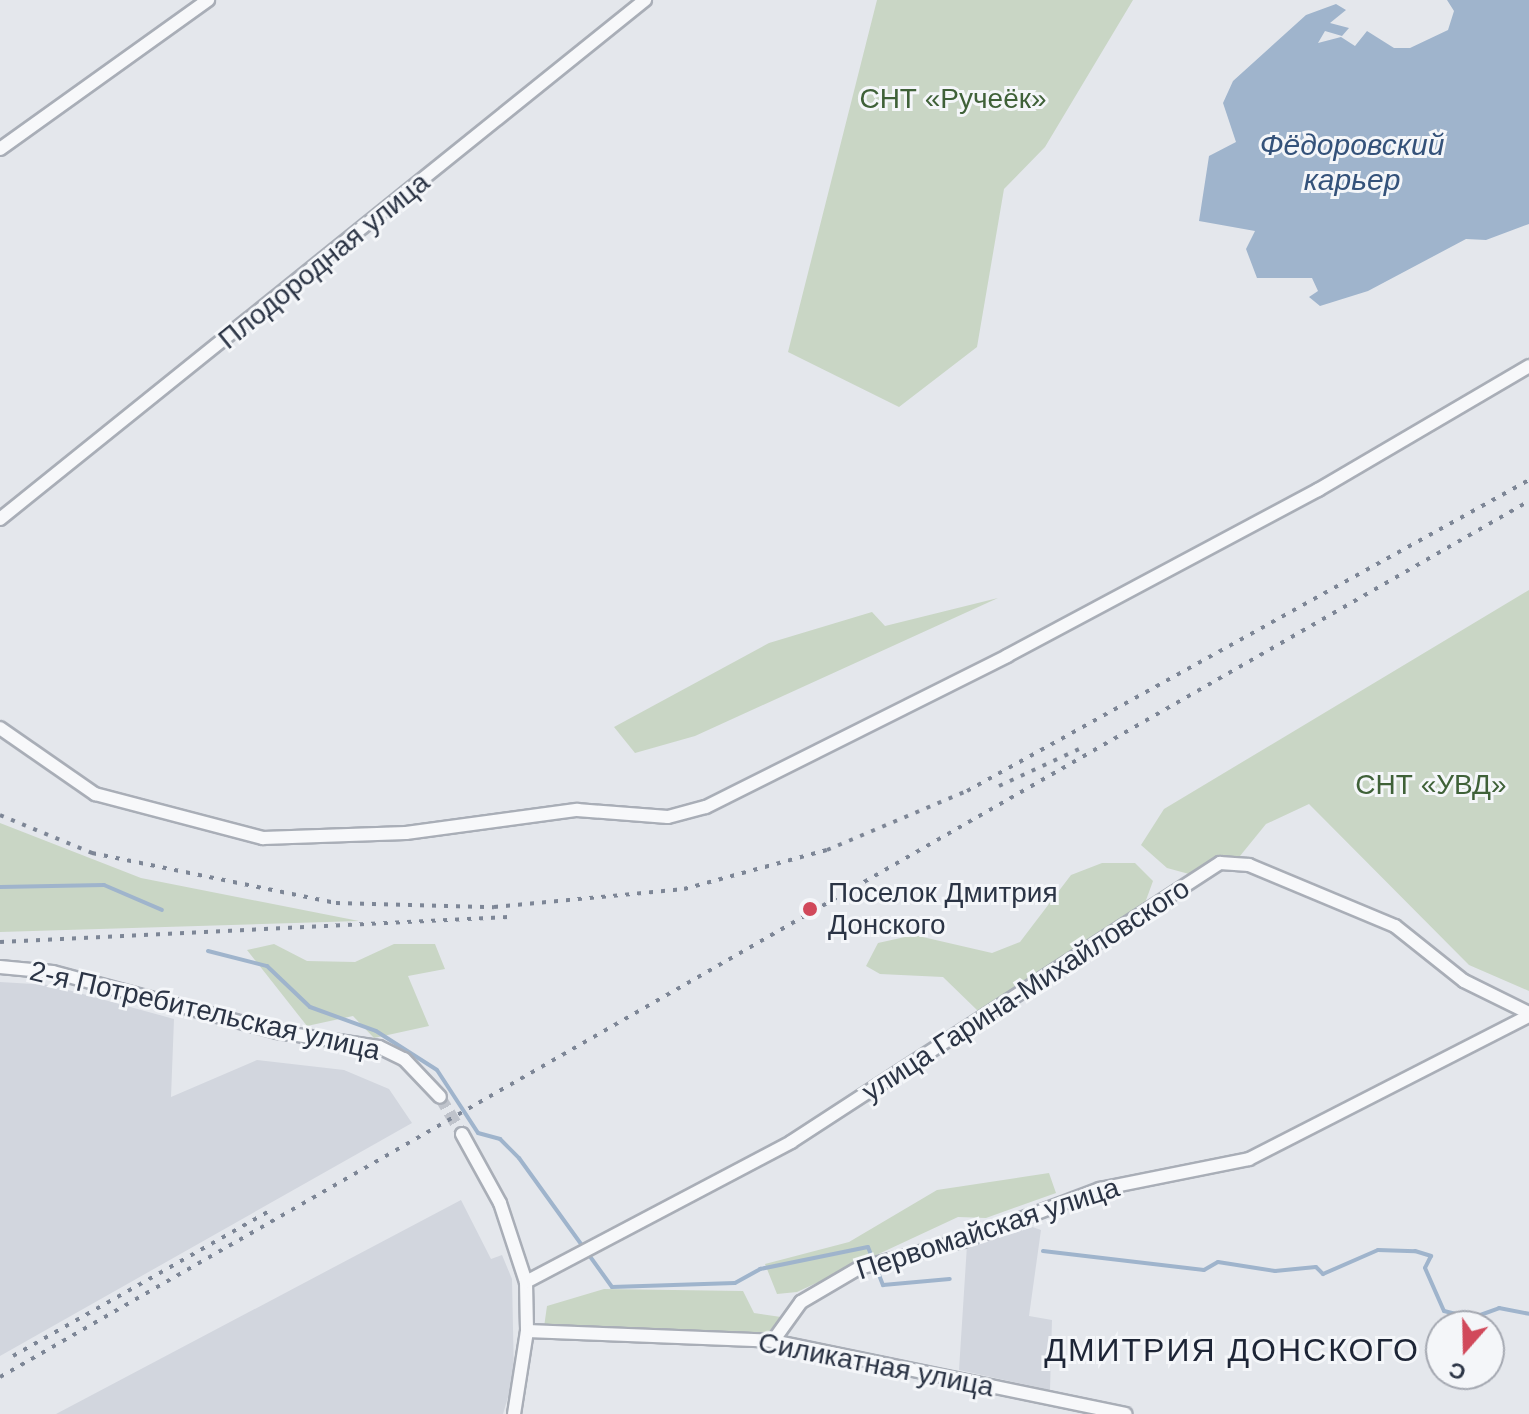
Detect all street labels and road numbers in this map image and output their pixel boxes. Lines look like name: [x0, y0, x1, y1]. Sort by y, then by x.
street label: Плодородная улица: [212, 166, 436, 356]
street label: улица Гарина-Михайловского: [856, 871, 1196, 1109]
street label: 2-я Потребительская улица: [26, 954, 384, 1068]
street label: Первомайская улица: [852, 1171, 1124, 1287]
street label: Силикатная улица: [755, 1326, 997, 1404]

